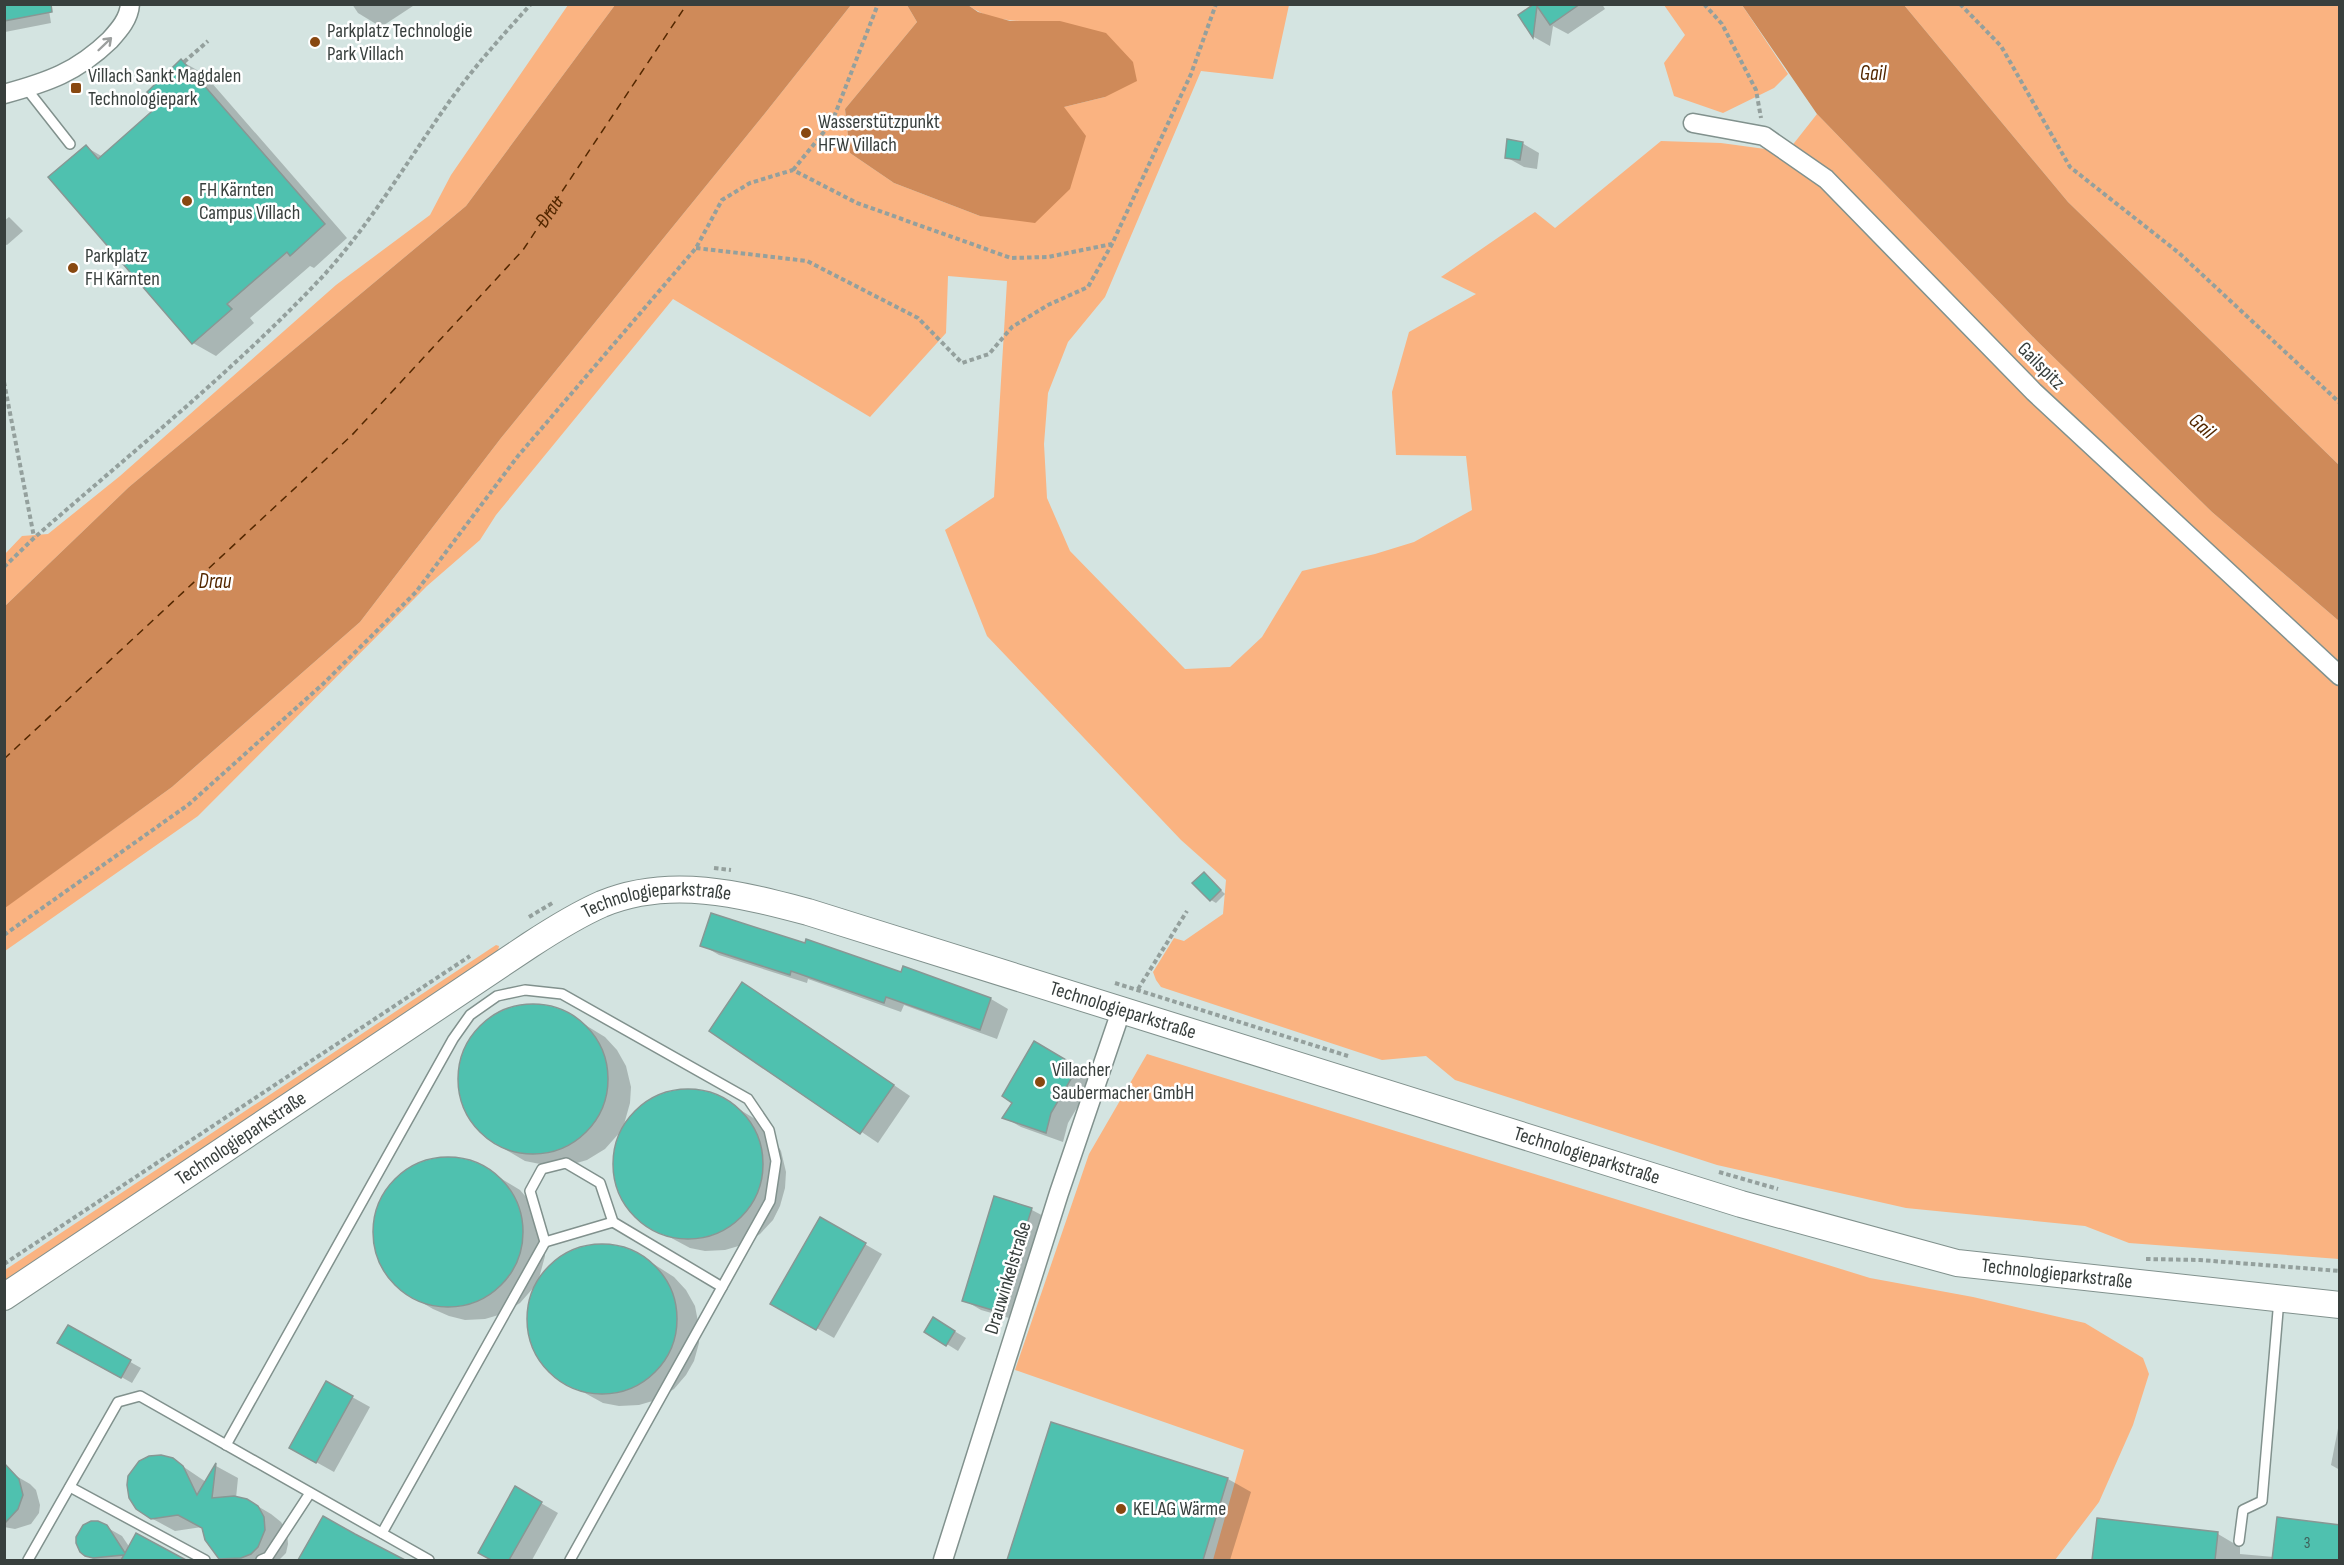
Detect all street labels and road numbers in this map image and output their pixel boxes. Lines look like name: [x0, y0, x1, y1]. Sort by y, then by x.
street label: Gailspitz: [2012, 337, 2070, 395]
street label: Technologieparkstraße: [578, 877, 733, 924]
street label: Technologieparkstraße: [1047, 976, 1199, 1045]
street label: Technologieparkstraße: [171, 1086, 311, 1191]
street label: Technologieparkstraße: [1511, 1122, 1663, 1190]
street label: Drauwinkelstraße: [979, 1219, 1037, 1337]
street label: Technologieparkstraße: [1980, 1254, 2134, 1294]

